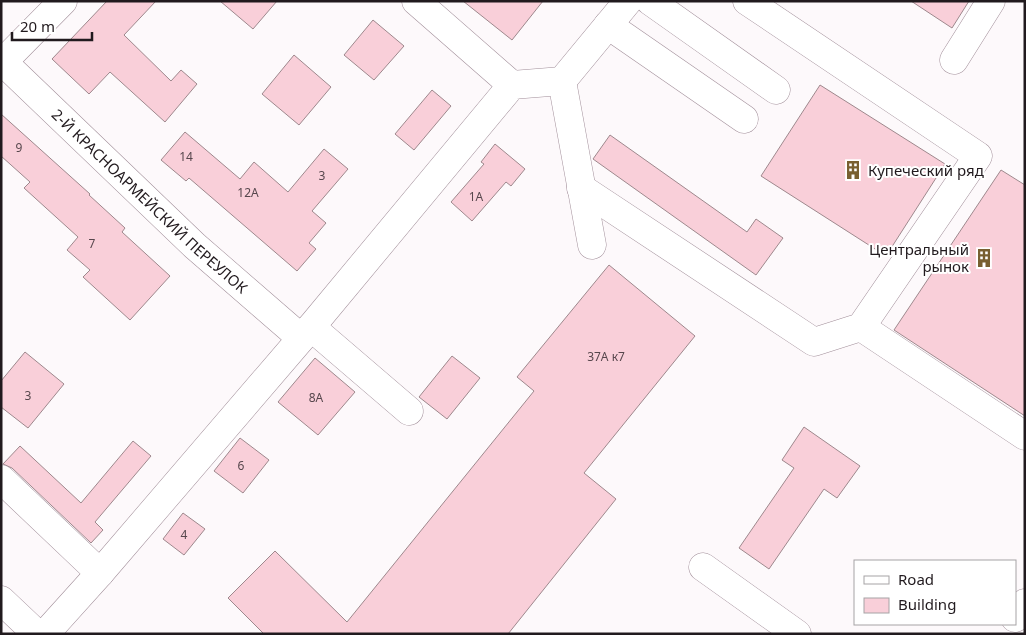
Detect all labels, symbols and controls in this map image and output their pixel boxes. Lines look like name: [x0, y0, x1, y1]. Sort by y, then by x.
scale bar: [12, 10, 92, 42]
text: 20 m: [20, 16, 55, 36]
street label: 2-Й КРАСНОАРМЕЙСКИЙ ПЕРЕУЛОК: [48, 104, 252, 298]
house number: 9: [16, 139, 23, 156]
house number: 14: [179, 148, 193, 165]
building icon: Купеческий ряд: [842, 159, 864, 181]
place label: Купеческий ряд: [868, 160, 984, 180]
house number: 3: [319, 167, 326, 184]
house number: 12А: [237, 184, 259, 201]
house number: 1А: [469, 188, 484, 205]
house number: 7: [89, 235, 96, 252]
place label: Центральный рынок: [869, 239, 969, 276]
building icon: Центральный рынок: [973, 247, 995, 269]
house number: 37А к7: [587, 348, 625, 365]
house number: 3: [25, 387, 32, 404]
house number: 8А: [309, 389, 324, 406]
house number: 6: [238, 457, 245, 474]
house number: 4: [181, 526, 188, 543]
legend: [854, 560, 1016, 625]
text: Road: [898, 569, 934, 589]
text: Building: [898, 594, 956, 614]

